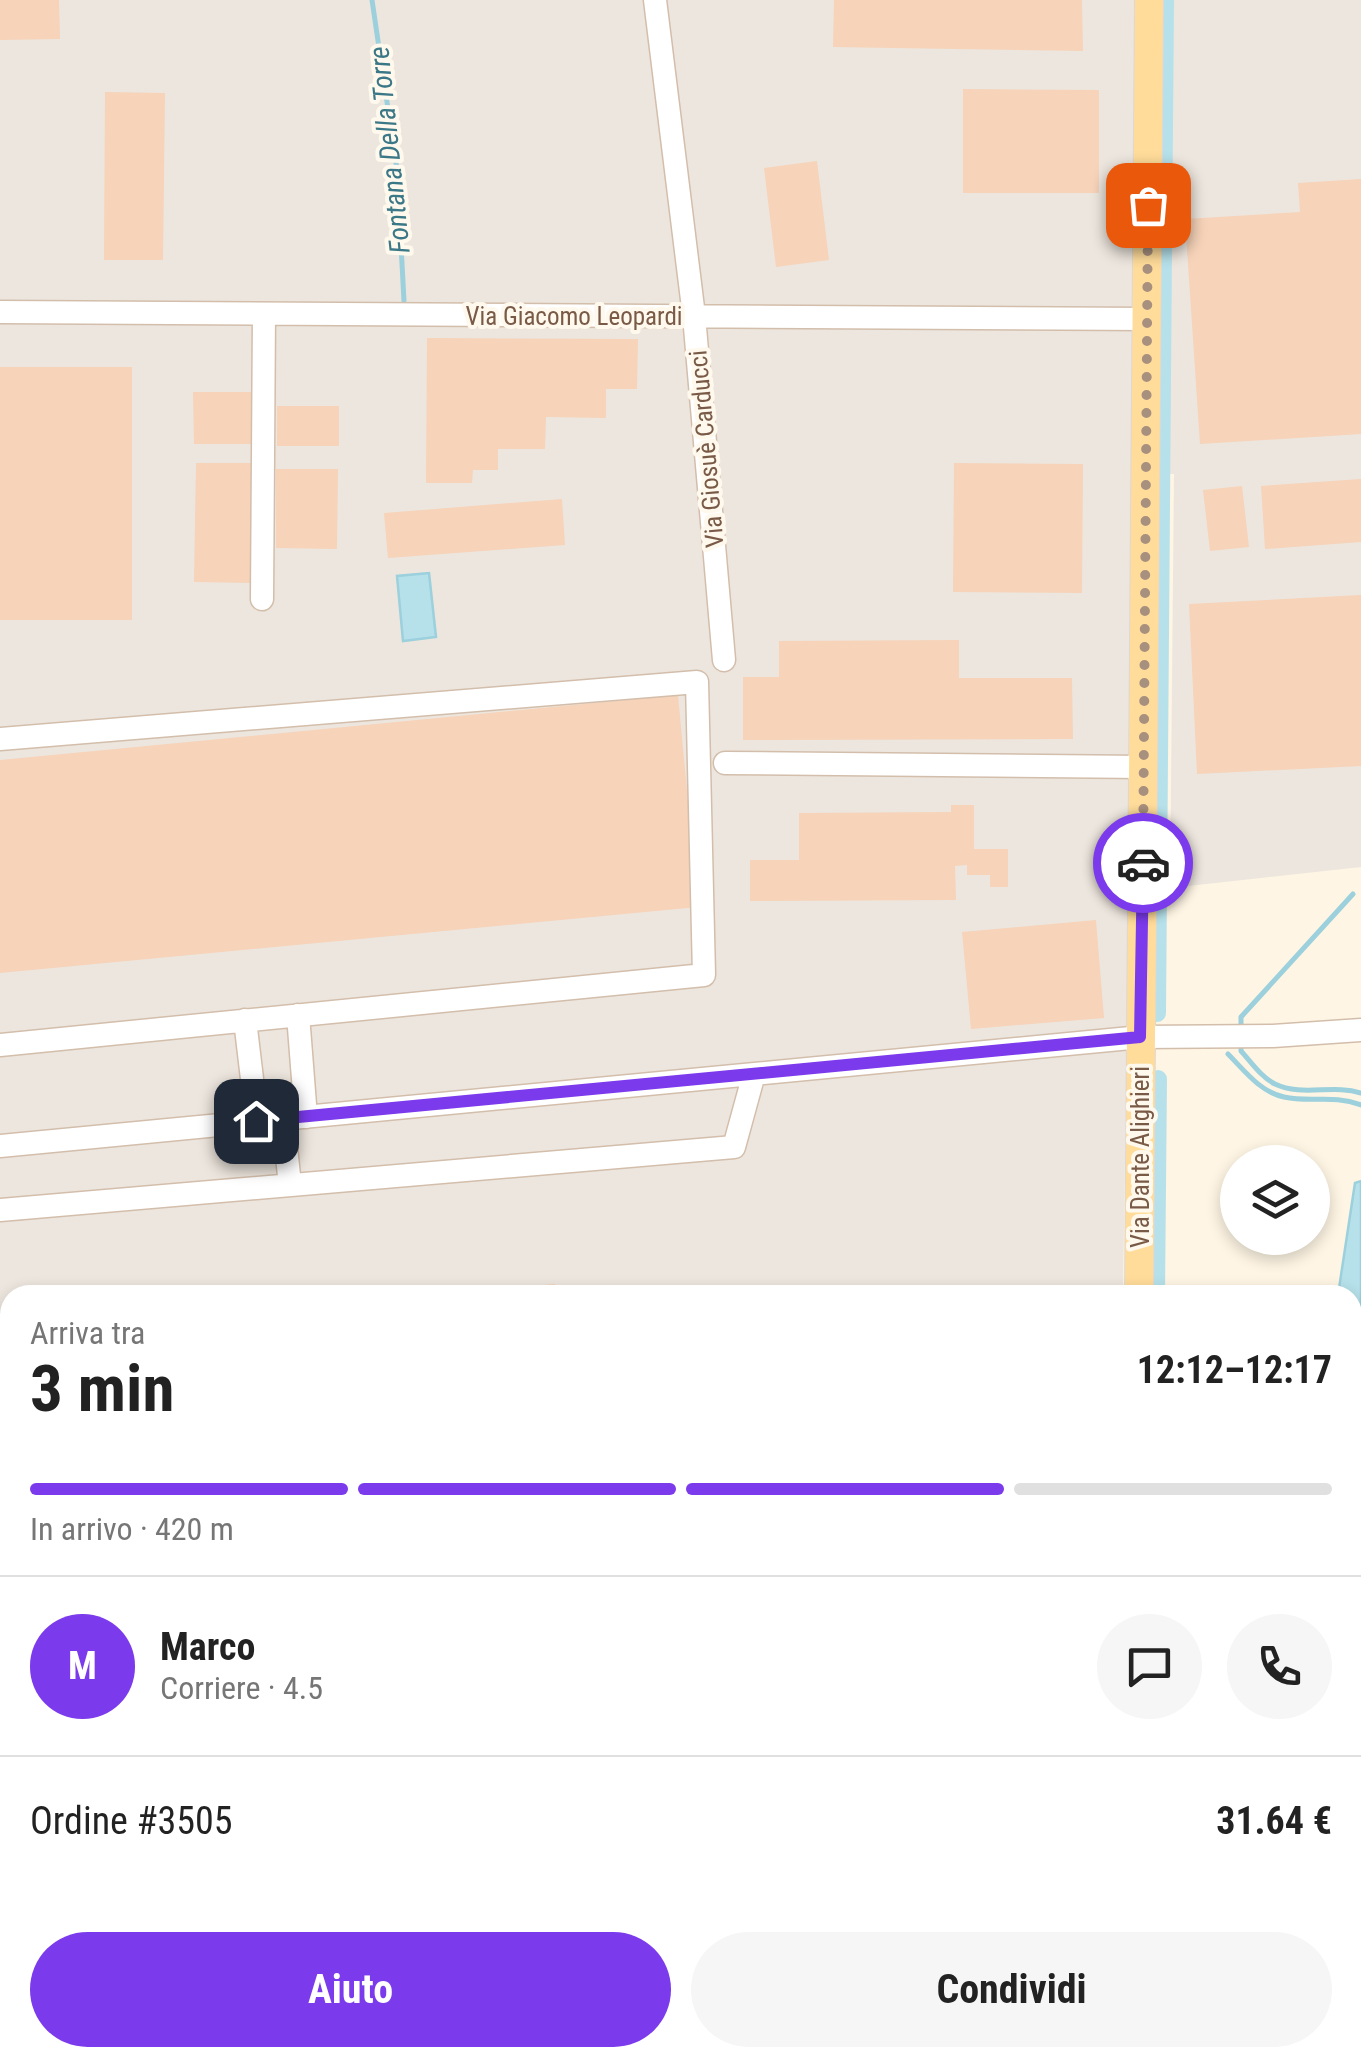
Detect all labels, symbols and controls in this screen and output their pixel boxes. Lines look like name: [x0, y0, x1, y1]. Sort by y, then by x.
water label: Fontana Della Torre: [362, 45, 417, 255]
pin: [1106, 163, 1191, 248]
icon: bag: [1121, 178, 1176, 233]
street label: Via Giacomo Leopardi: [465, 302, 683, 331]
street label: Via Giosuè Carducci: [683, 349, 730, 549]
courier: [1093, 813, 1193, 913]
icon: car: [1116, 836, 1171, 891]
street label: Via Dante Alighieri: [1126, 1066, 1155, 1248]
pin: [214, 1079, 299, 1164]
icon: home: [229, 1094, 284, 1149]
map controls: [1220, 1145, 1330, 1255]
button: layers: [1220, 1145, 1330, 1255]
text: Arriva tra: [30, 1314, 145, 1352]
text: 12:12–12:17: [1137, 1348, 1332, 1392]
text: 3 min: [30, 1351, 174, 1427]
text: In arrivo · 420 m: [30, 1510, 234, 1548]
button: chat: [1097, 1614, 1202, 1719]
button: phone: [1227, 1614, 1332, 1719]
text: Marco: [160, 1625, 255, 1669]
text: M: [68, 1644, 97, 1688]
text: Corriere · 4.5: [160, 1669, 323, 1707]
text: Ordine #3505: [30, 1799, 232, 1843]
text: 31.64 €: [1216, 1799, 1332, 1843]
button: Aiuto: [30, 1932, 671, 2047]
button: Condividi: [691, 1932, 1332, 2047]

